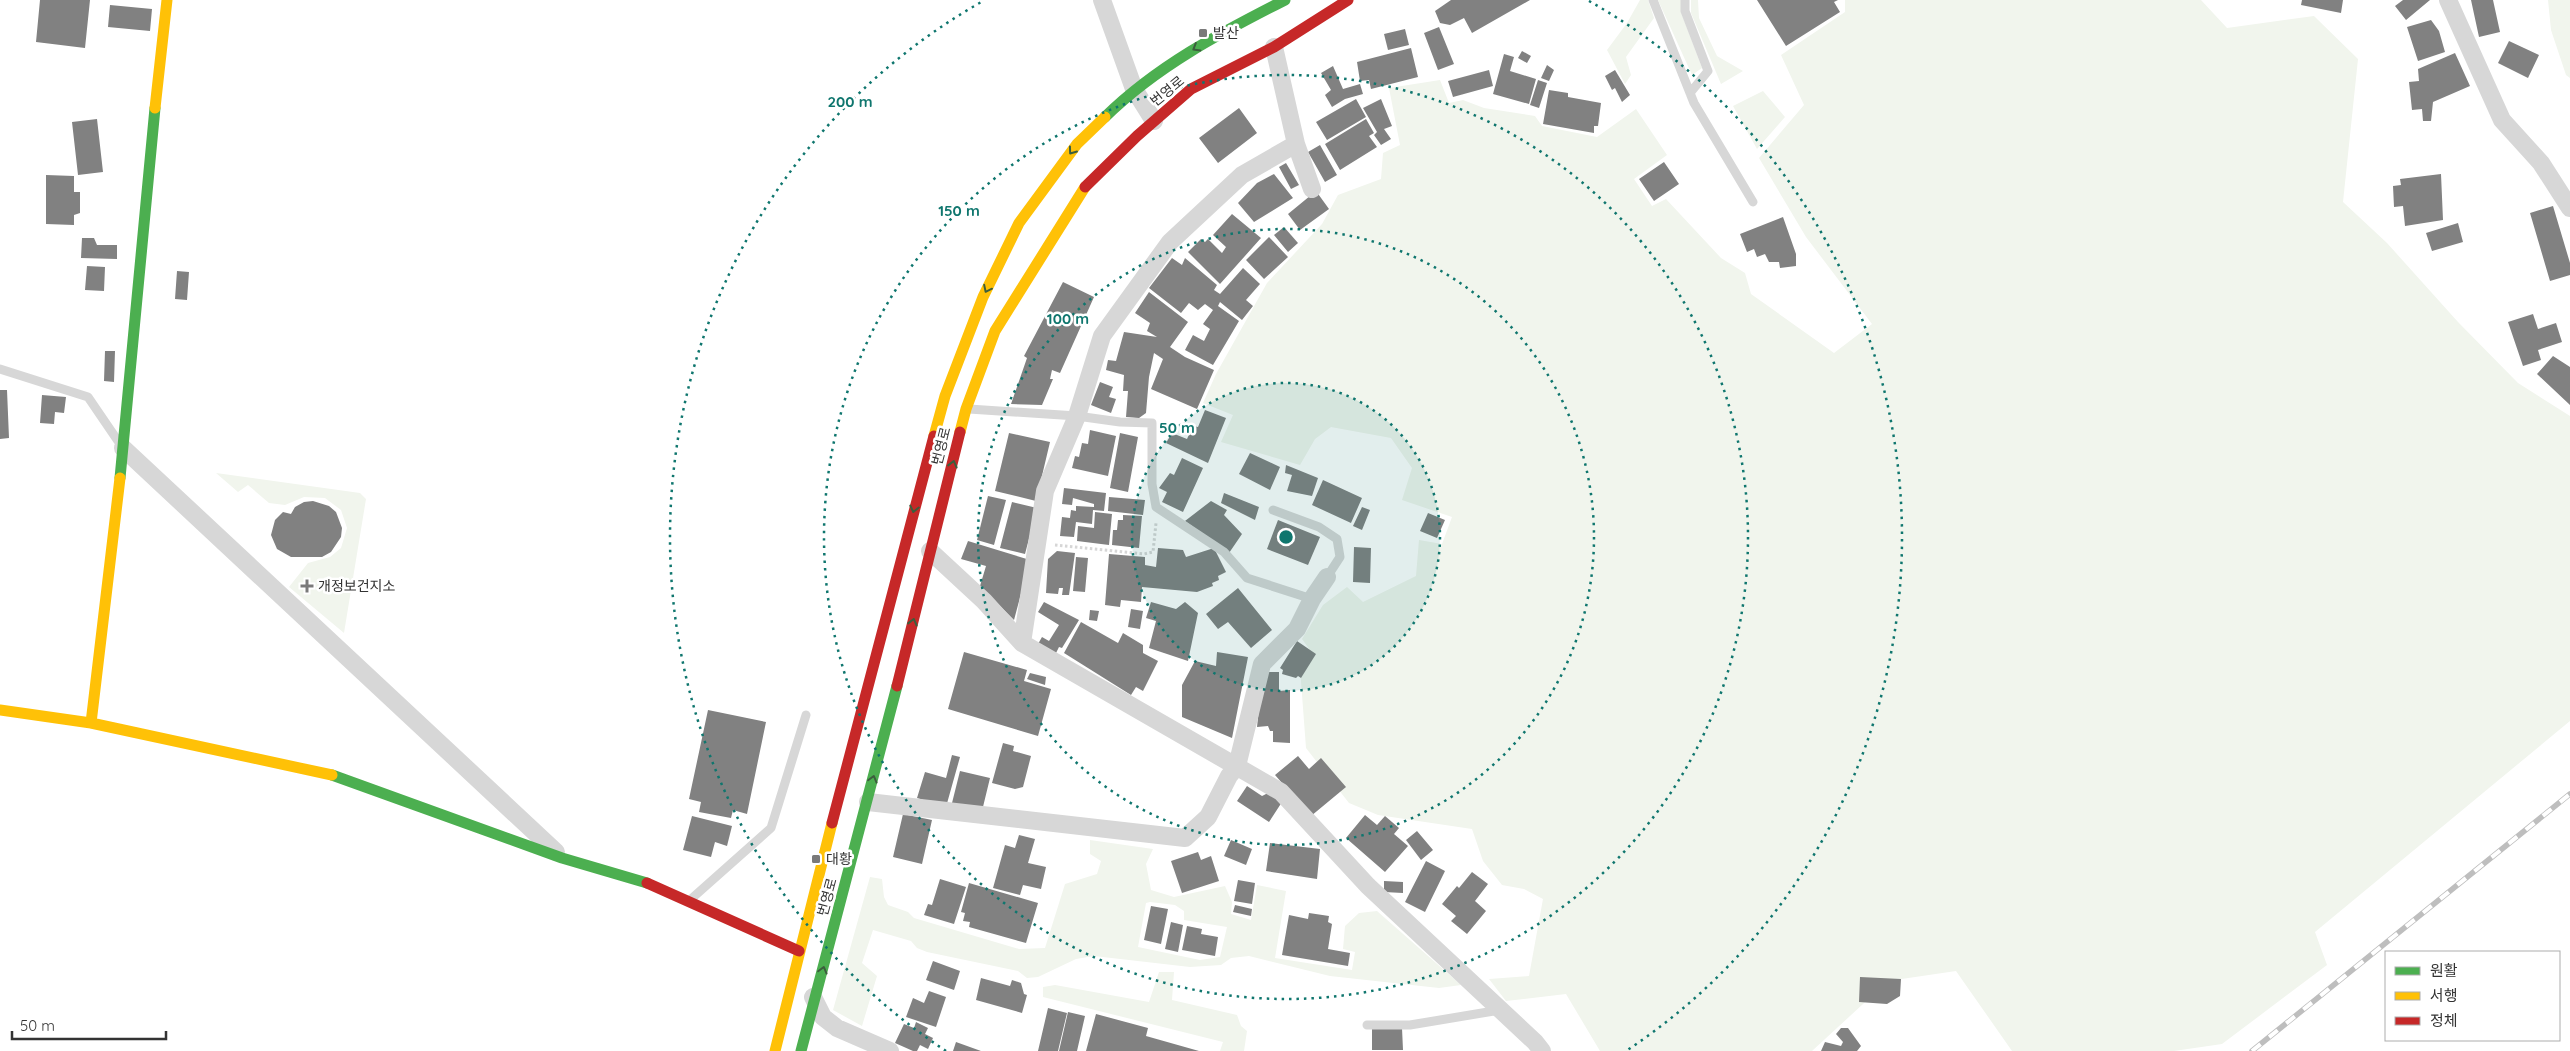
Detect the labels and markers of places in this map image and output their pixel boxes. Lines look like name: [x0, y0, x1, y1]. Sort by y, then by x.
place label: 발산: [1213, 24, 1239, 42]
marker: 발산: [1197, 27, 1209, 39]
centre of rings: [1277, 528, 1295, 546]
place label: 개정보건지소: [318, 577, 395, 595]
marker: 개정보건지소: [300, 579, 314, 593]
place label: 대황: [826, 850, 852, 868]
marker: 대황: [810, 853, 822, 865]

